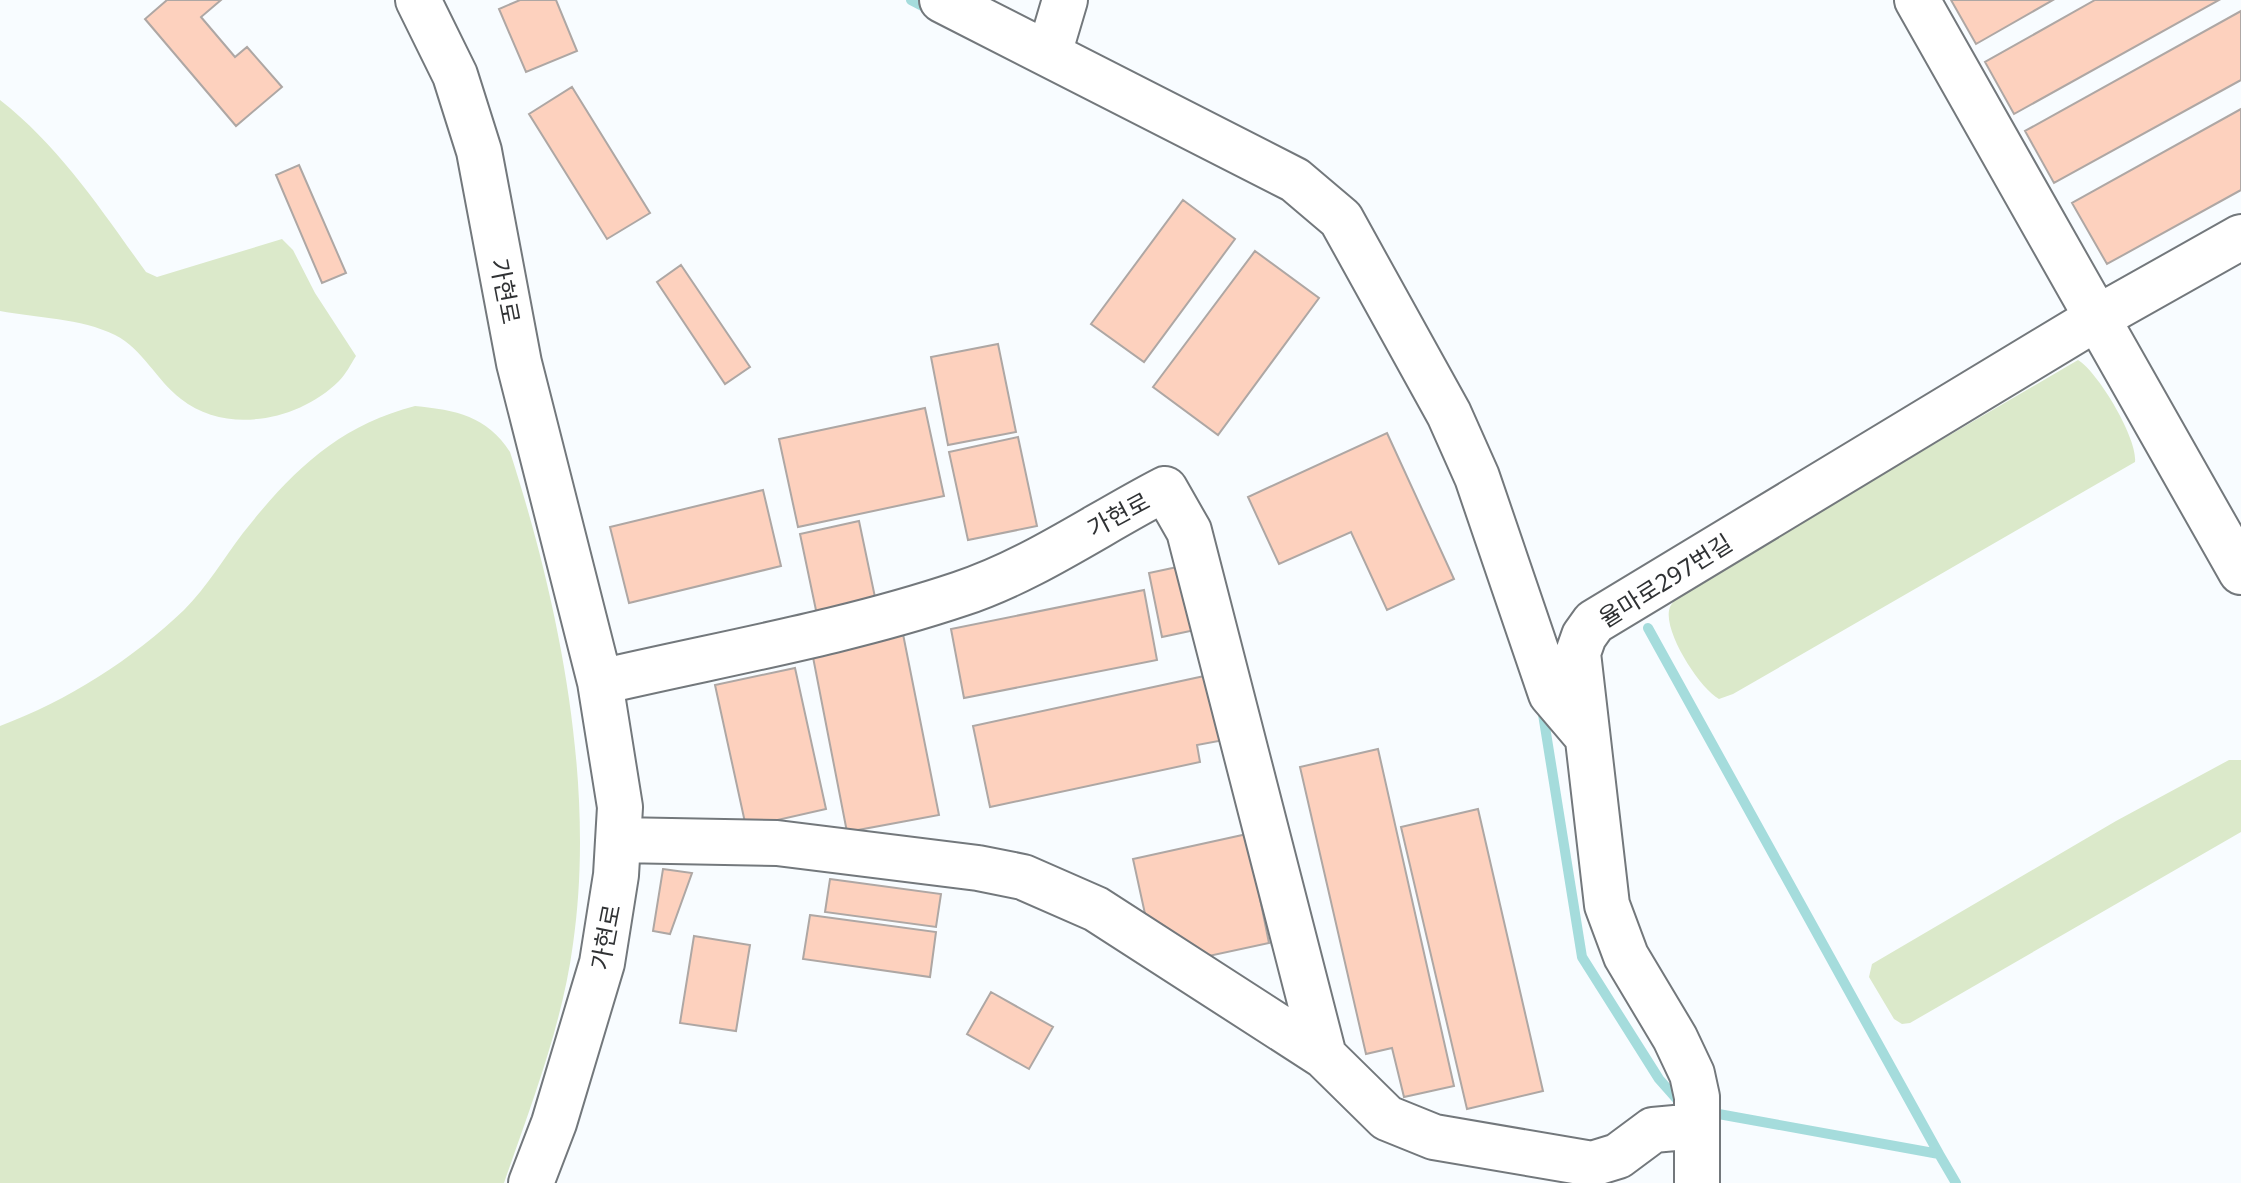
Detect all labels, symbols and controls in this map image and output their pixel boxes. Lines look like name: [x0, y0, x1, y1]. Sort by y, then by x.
street label: 가현로: [483, 255, 529, 327]
street label: 가현로: [1081, 484, 1155, 544]
street label: 율마로297번길: [1592, 526, 1738, 634]
street label: 가현로: [582, 901, 628, 973]

